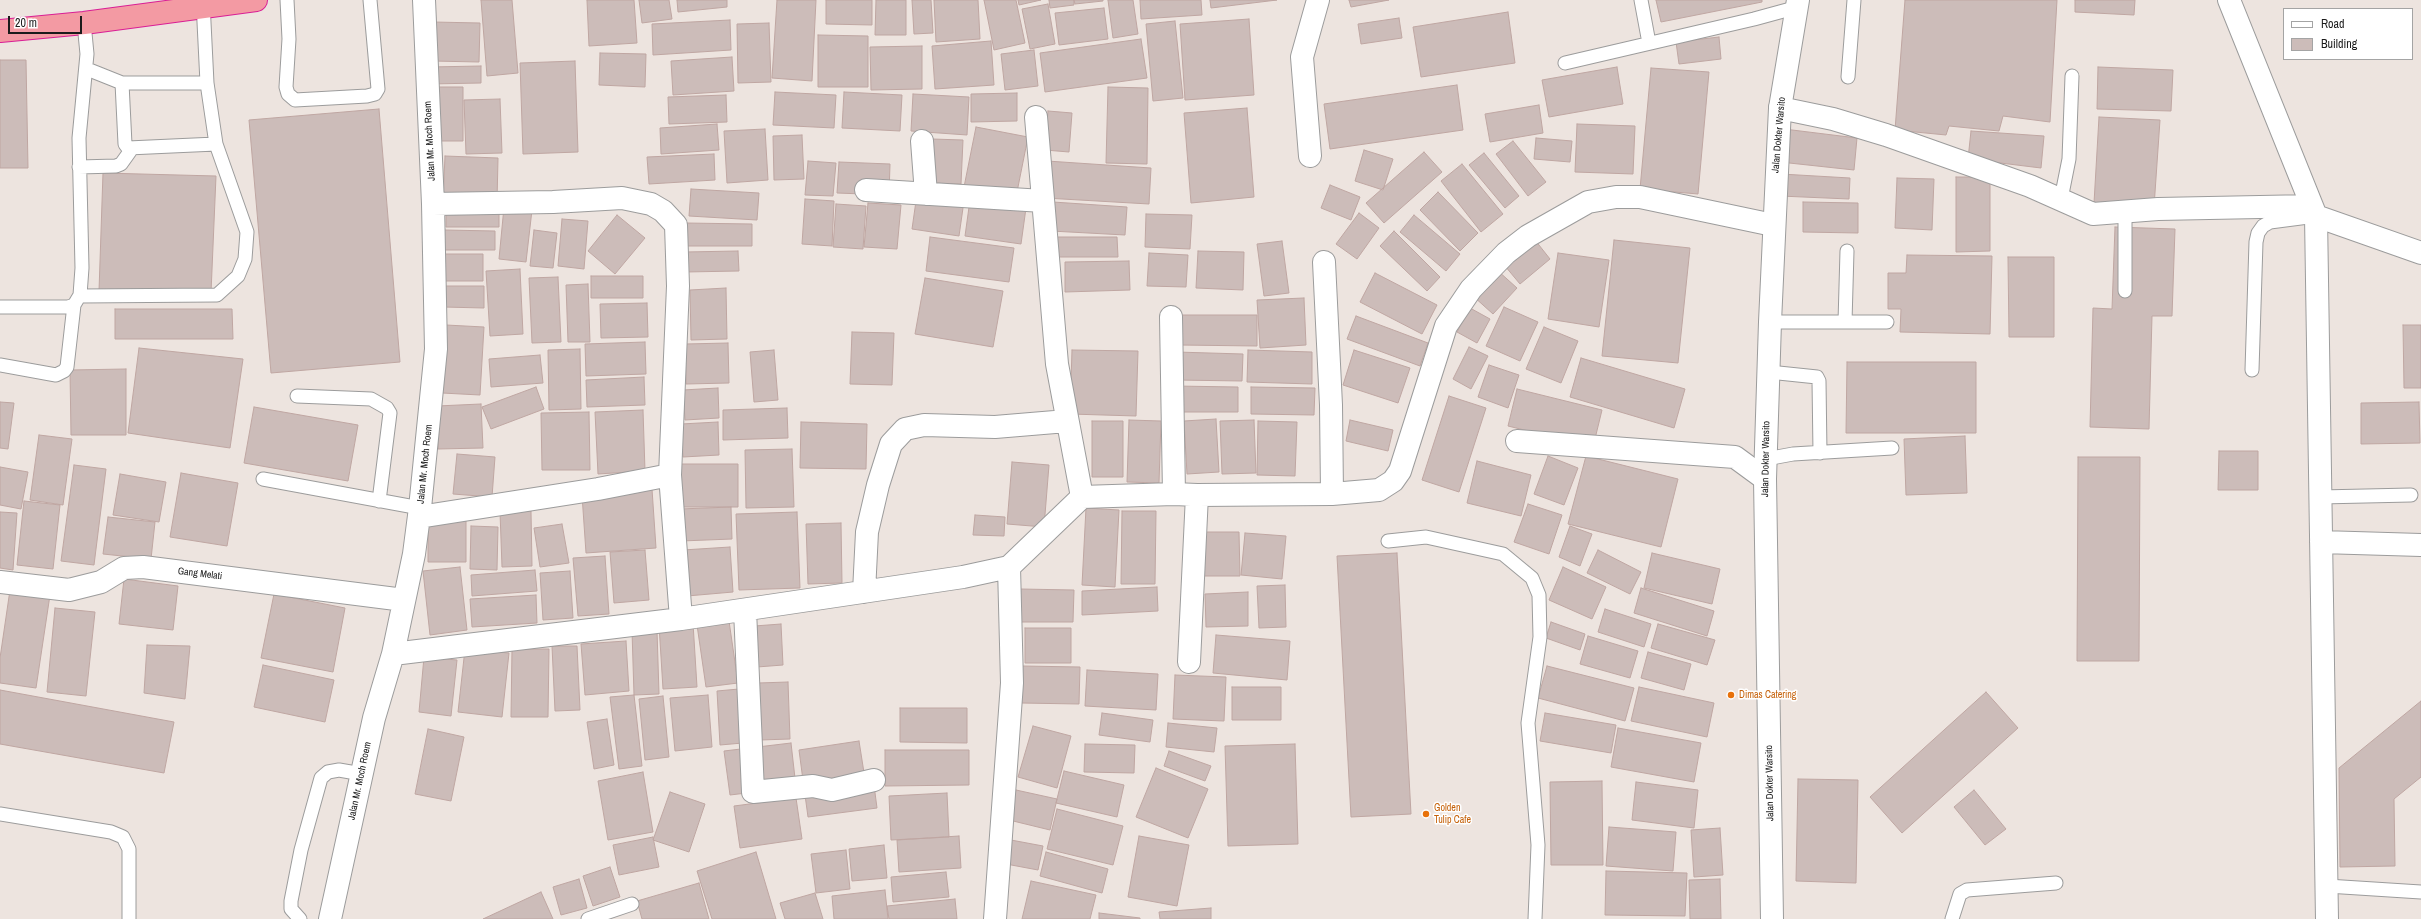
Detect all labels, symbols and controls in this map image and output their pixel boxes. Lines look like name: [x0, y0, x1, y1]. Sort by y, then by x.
scale bar: [10, 8, 84, 34]
legend: [2283, 8, 2413, 60]
text: 20 m: [15, 15, 37, 31]
text: Road: [2321, 16, 2345, 32]
text: Building: [2321, 36, 2357, 52]
street label: Jalan Dokter Warsito: [1770, 96, 1788, 174]
street label: Jalan Mr. Moch Roem: [422, 101, 438, 181]
street label: Jalan Dokter Warsito: [1759, 421, 1773, 497]
street label: Jalan Mr. Moch Roem: [415, 424, 435, 504]
street label: Gang Melati: [177, 565, 223, 583]
place label: Dimas Catering: [1739, 689, 1796, 701]
marker: Dimas Catering: [1726, 690, 1736, 700]
street label: Jalan Mr. Moch Roem: [346, 741, 374, 821]
street label: Jalan Dokter Warsito: [1763, 745, 1777, 821]
place label: Golden Tulip Cafe: [1434, 802, 1471, 826]
marker: Golden Tulip Cafe: [1421, 809, 1431, 819]

